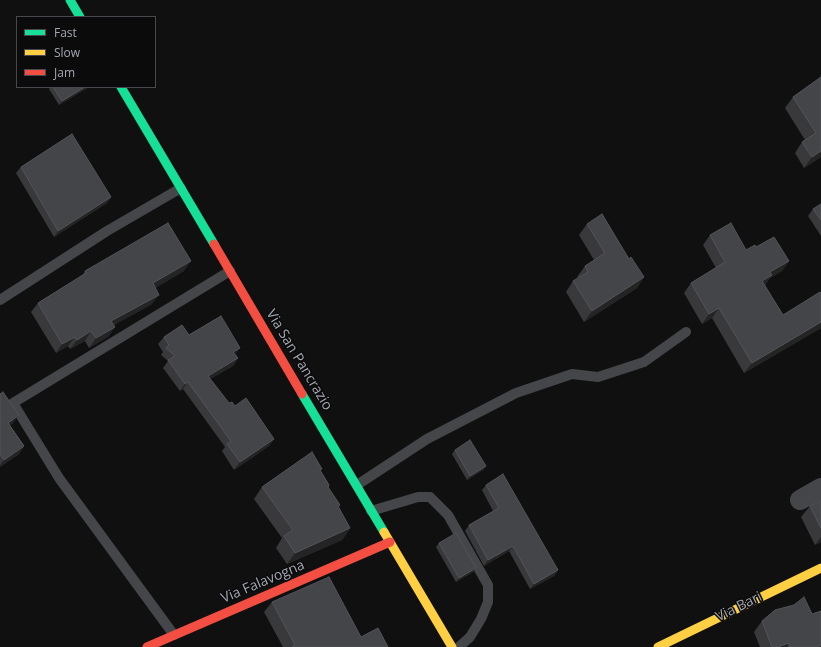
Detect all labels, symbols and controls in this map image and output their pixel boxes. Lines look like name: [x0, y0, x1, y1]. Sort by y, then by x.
legend: [16, 16, 156, 88]
text: Fast: [54, 24, 77, 41]
text: Slow: [54, 44, 80, 61]
text: Jam: [54, 64, 75, 81]
street label: Via San Pancrazio: [262, 307, 336, 413]
street label: Via Falavogna: [219, 557, 307, 607]
street label: Via Bari: [713, 589, 765, 625]

